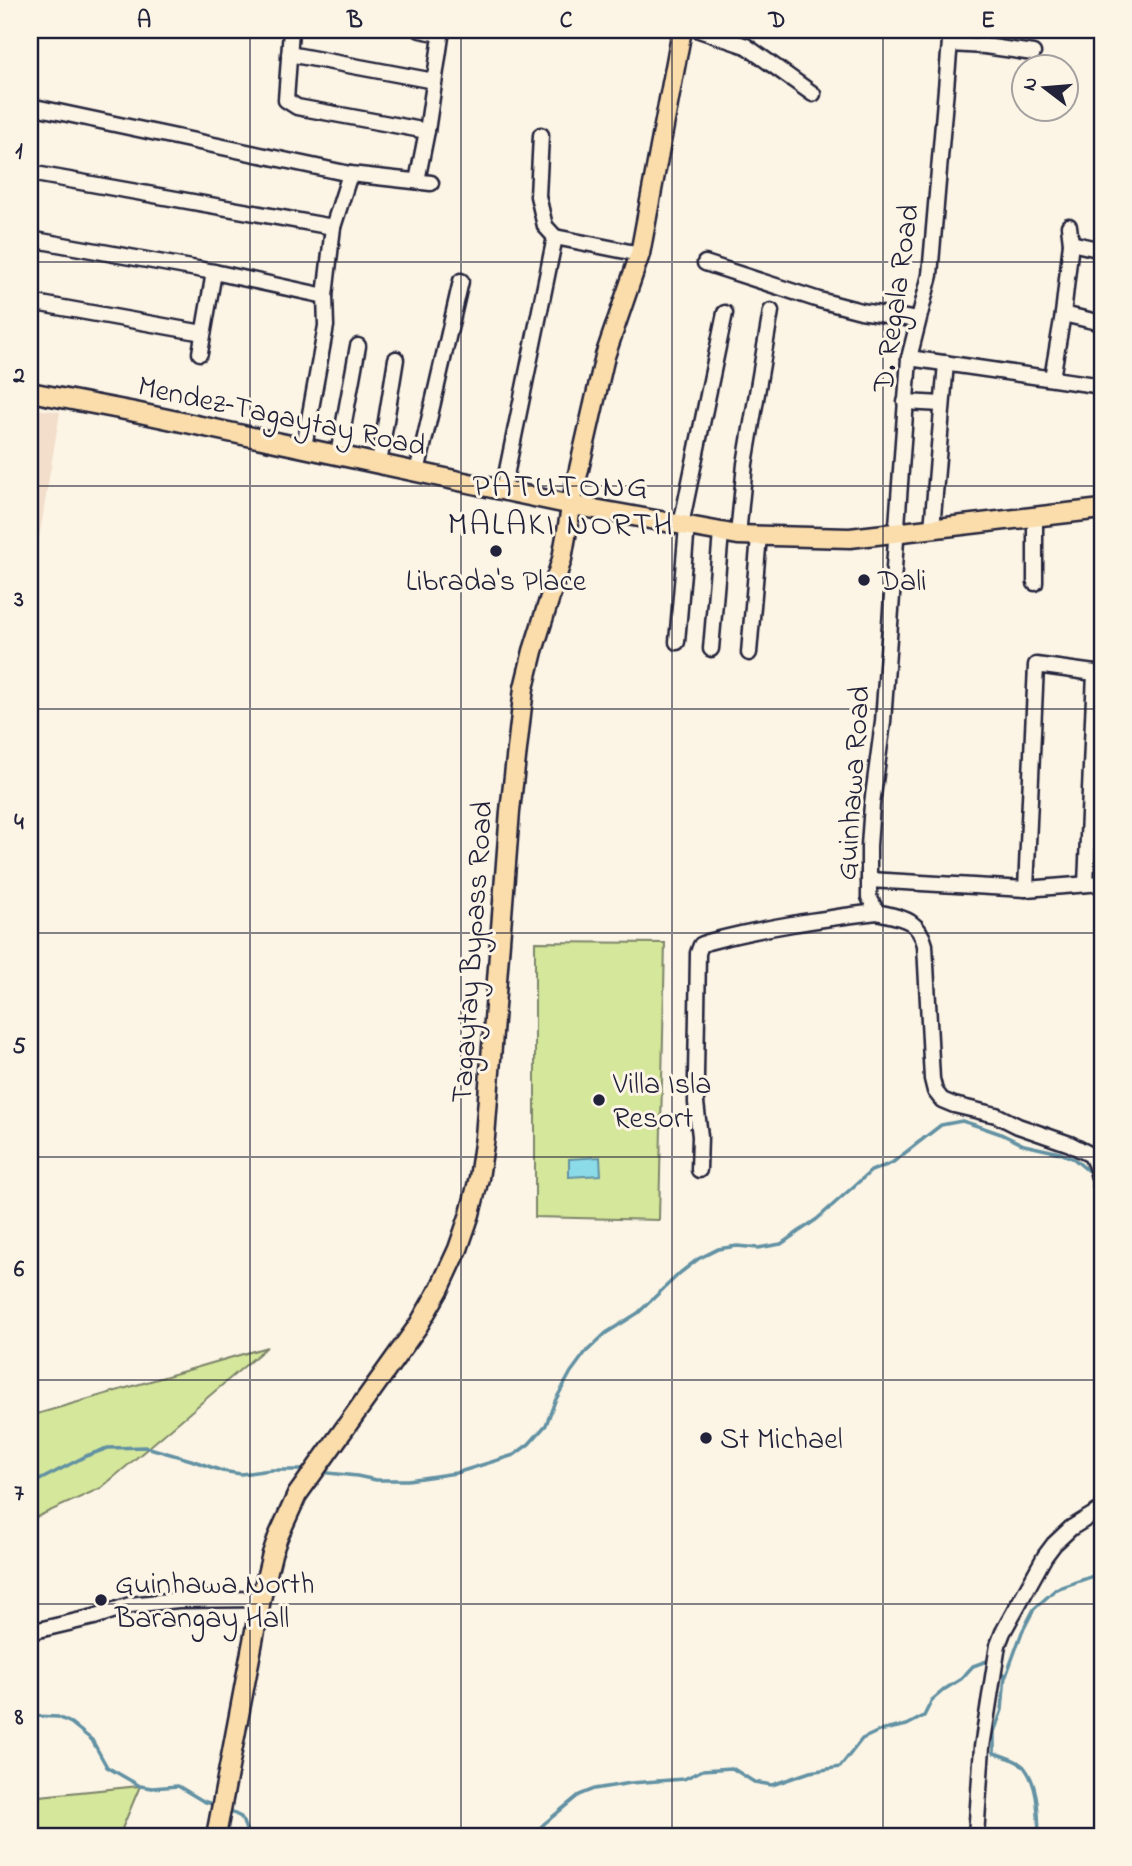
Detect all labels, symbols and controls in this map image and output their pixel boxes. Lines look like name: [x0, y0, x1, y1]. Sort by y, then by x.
text: A: [137, 5, 151, 38]
text: B: [346, 5, 363, 38]
text: C: [560, 5, 573, 38]
text: D: [768, 5, 785, 38]
text: E: [981, 5, 995, 38]
north arrow: [1010, 52, 1080, 122]
text: N: [1016, 74, 1046, 94]
text: 1: [15, 136, 23, 169]
street label: D. Regala Road: [863, 201, 933, 396]
text: 2: [12, 360, 25, 393]
street label: Mendez–Tagaytay Road: [133, 366, 430, 470]
district label: PATUTONG MALAKI NORTH: [447, 464, 675, 550]
marker: Librada's Place: [488, 543, 504, 559]
place label: Librada's Place: [406, 561, 587, 605]
place label: Dali: [877, 561, 927, 605]
marker: Dali: [856, 572, 872, 588]
text: 3: [13, 584, 24, 617]
street label: Guinhawa Road: [826, 684, 884, 882]
street label: Tagaytay Bypass Road: [441, 799, 507, 1105]
text: 4: [14, 807, 24, 840]
text: 5: [12, 1031, 26, 1064]
place label: Villa Isla Resort: [612, 1064, 711, 1142]
marker: Villa Isla Resort: [591, 1092, 607, 1108]
text: 6: [14, 1254, 25, 1287]
place label: St Michael: [720, 1419, 843, 1463]
marker: St Michael: [698, 1430, 714, 1446]
text: 7: [14, 1478, 24, 1511]
place label: Guinhawa North Barangay Hall: [114, 1564, 314, 1642]
marker: Guinhawa North Barangay Hall: [93, 1592, 109, 1608]
text: 8: [14, 1702, 24, 1735]

